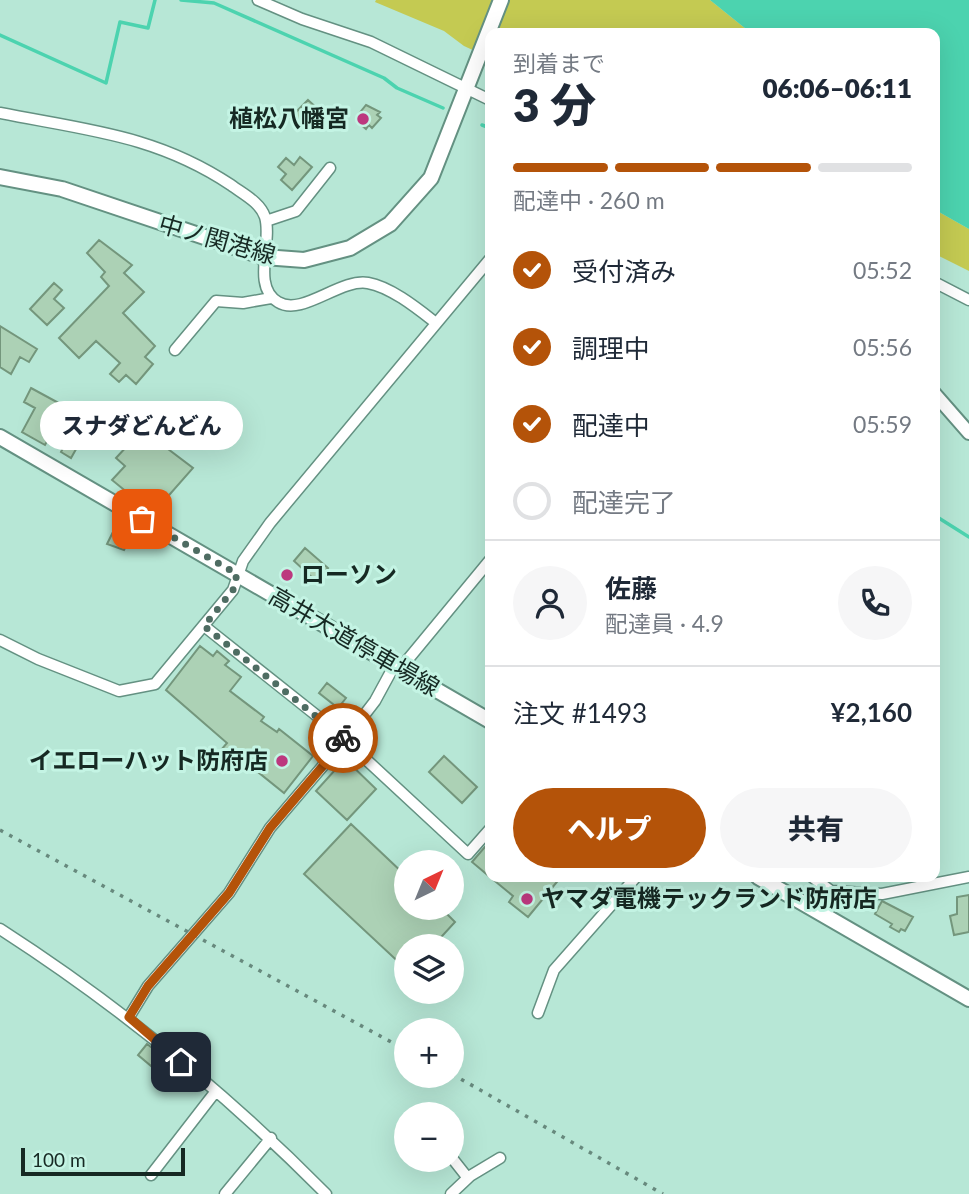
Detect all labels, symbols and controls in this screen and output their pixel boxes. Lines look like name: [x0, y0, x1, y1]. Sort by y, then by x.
text: 到着まで: [513, 49, 605, 77]
text: 06:06–06:11: [762, 72, 912, 104]
text: 3 分: [513, 77, 596, 132]
place label: 植松八幡宮: [229, 103, 349, 132]
marker: 植松八幡宮: [355, 111, 371, 127]
text: 配達中 · 260 m: [513, 186, 665, 214]
street label: 中ノ関港線: [156, 208, 279, 269]
icon: check: [513, 251, 551, 289]
text: 受付済み: [572, 255, 676, 287]
text: 05:52: [853, 256, 912, 284]
icon: check: [513, 328, 551, 366]
text: 調理中: [572, 332, 650, 364]
text: 05:56: [853, 333, 912, 361]
callout: スナダどんどん: [40, 400, 244, 449]
icon: check: [513, 405, 551, 443]
text: 配達中: [572, 409, 650, 441]
text: 05:59: [853, 410, 912, 438]
text: スナダどんどん: [61, 411, 222, 439]
text: 配達完了: [572, 486, 676, 518]
pin: [112, 489, 172, 549]
icon: bag: [123, 500, 161, 538]
place label: ローソン: [301, 559, 397, 588]
button: person: [513, 566, 587, 640]
button: phone: [838, 566, 912, 640]
marker: ローソン: [279, 567, 295, 583]
text: 佐藤: [605, 572, 657, 604]
street label: 高井大道停車場線: [264, 580, 445, 701]
text: 配達員 · 4.9: [605, 609, 724, 637]
text: ¥2,160: [831, 696, 912, 728]
text: 注文 #1493: [513, 697, 647, 729]
courier: [308, 703, 378, 773]
icon: bike: [324, 719, 362, 757]
place label: イエローハット防府店: [29, 745, 268, 774]
marker: イエローハット防府店: [274, 753, 290, 769]
button: ヘルプ: [513, 788, 706, 868]
button: 共有: [720, 788, 912, 868]
north arrow: [394, 850, 464, 920]
map controls: [394, 850, 464, 1172]
place label: ヤマダ電機テックランド防府店: [541, 883, 877, 912]
marker: ヤマダ電機テックランド防府店: [519, 891, 535, 907]
button: layers: [394, 934, 464, 1004]
button: +: [394, 1018, 464, 1088]
pin: [151, 1032, 211, 1092]
icon: home: [162, 1043, 200, 1081]
button: −: [394, 1102, 464, 1172]
scale bar: [21, 1145, 186, 1177]
text: 100 m: [32, 1148, 86, 1171]

